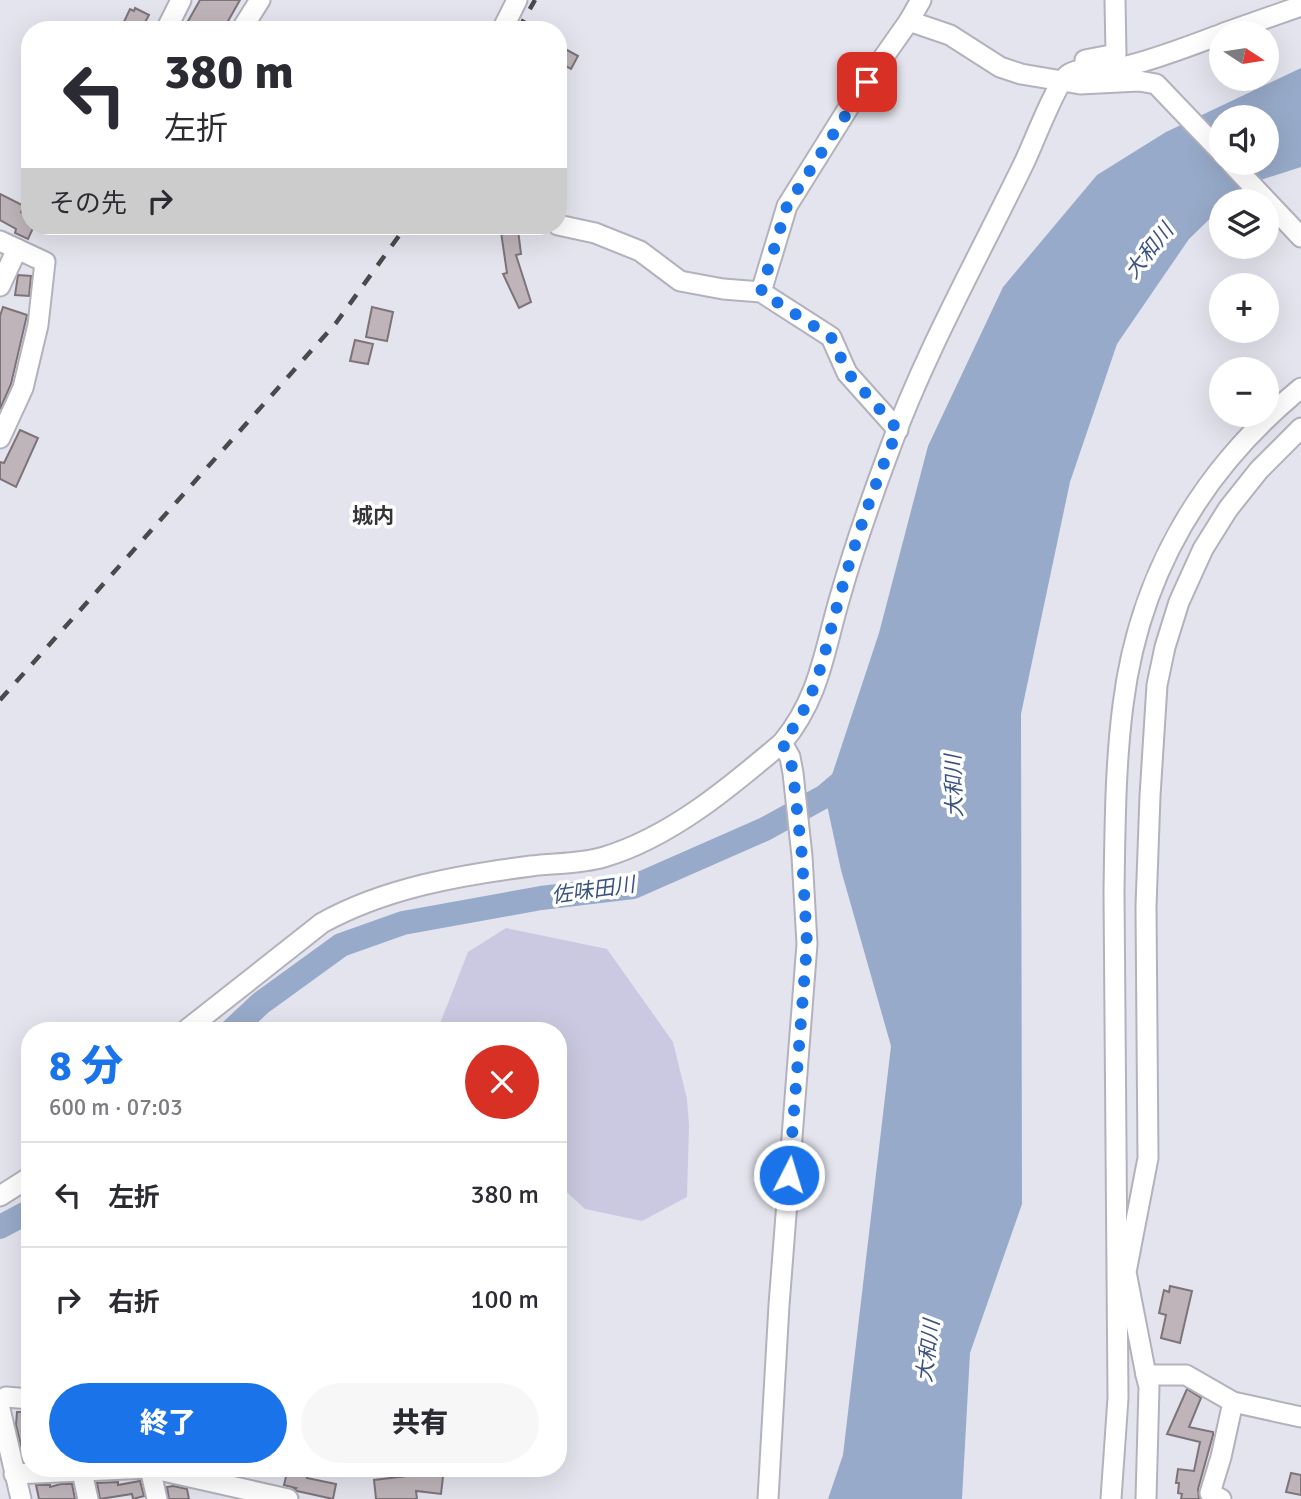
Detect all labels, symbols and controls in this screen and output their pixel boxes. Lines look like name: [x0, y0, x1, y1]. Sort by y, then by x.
north arrow: [1209, 21, 1279, 91]
map controls: [1209, 21, 1279, 427]
text: 380 m: [164, 42, 294, 102]
icon: left: [49, 49, 140, 140]
pin: [837, 52, 897, 112]
icon: arrive: [848, 63, 886, 101]
button: sound: [1209, 105, 1279, 175]
text: 左折: [164, 109, 228, 148]
icon: right: [141, 182, 179, 220]
text: その先: [49, 188, 127, 220]
button: layers: [1209, 189, 1279, 259]
water label: 大和川: [1119, 217, 1180, 284]
button: +: [1209, 273, 1279, 343]
button: −: [1209, 357, 1279, 427]
district label: 城内: [352, 503, 394, 529]
water label: 大和川: [940, 752, 968, 818]
water label: 佐味田川: [550, 871, 638, 909]
text: 8 分: [49, 1041, 123, 1092]
button: close: [465, 1045, 539, 1119]
text: 600 m · 07:03: [49, 1093, 183, 1122]
position arrow: [752, 1138, 826, 1212]
icon: left: [49, 1176, 87, 1214]
text: 380 m: [470, 1179, 539, 1211]
text: 左折: [108, 1182, 160, 1214]
icon: right: [49, 1281, 87, 1319]
text: 100 m: [470, 1284, 539, 1316]
text: 右折: [108, 1287, 160, 1319]
water label: 大和川: [911, 1316, 945, 1384]
button: 終了: [49, 1383, 287, 1463]
button: 共有: [301, 1383, 539, 1463]

